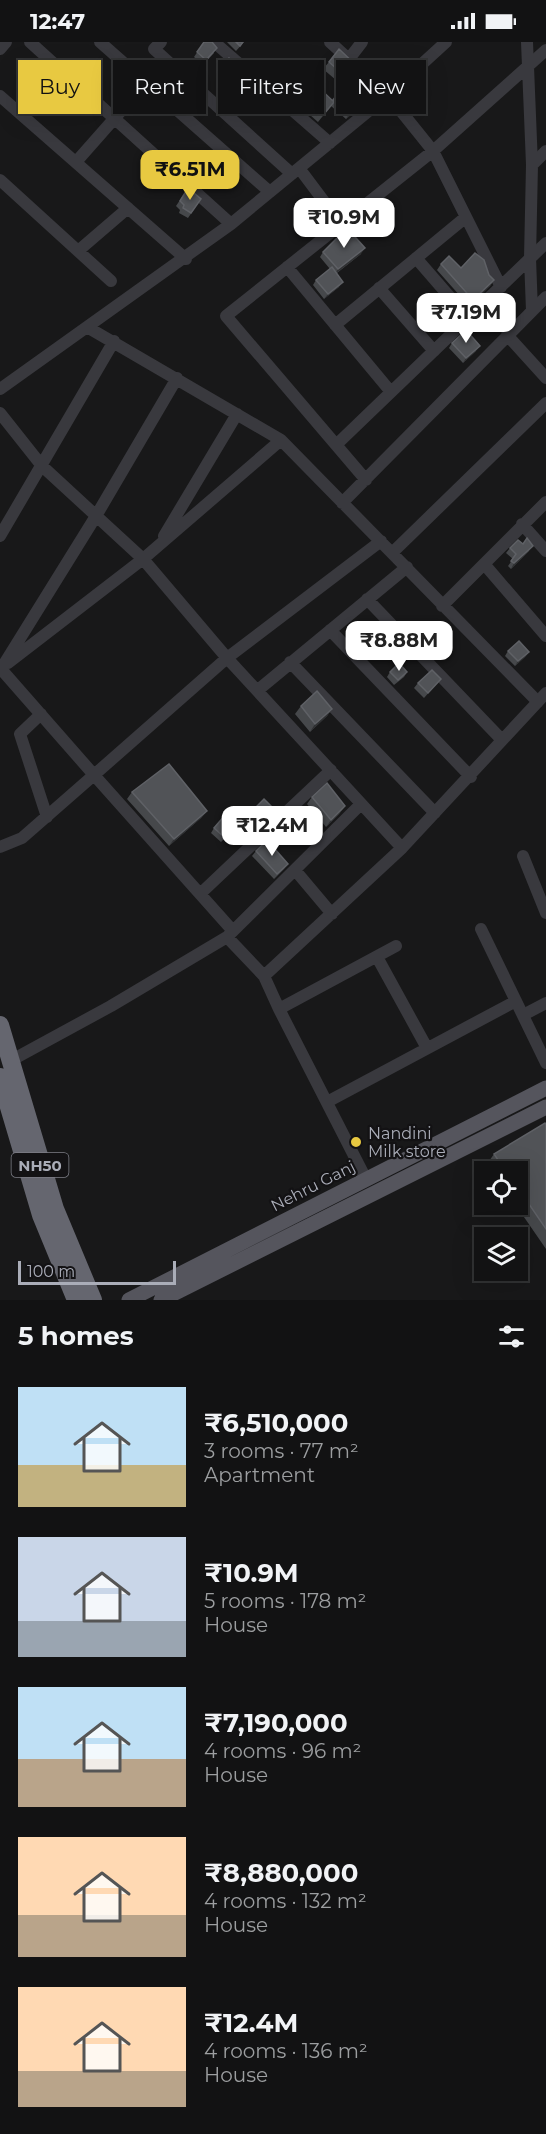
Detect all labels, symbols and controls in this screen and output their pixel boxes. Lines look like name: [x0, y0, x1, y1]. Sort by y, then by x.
text: 12:47: [30, 8, 85, 35]
chip: Buy: [18, 60, 101, 114]
chip: Rent: [113, 60, 206, 114]
chip: Filters: [218, 60, 324, 114]
chip: New: [336, 60, 426, 114]
pin: ₹6.51M: [141, 150, 239, 201]
text: ₹6.51M: [154, 157, 226, 181]
pin: ₹10.9M: [295, 198, 393, 249]
text: ₹10.9M: [308, 205, 380, 229]
pin: ₹7.19M: [417, 293, 515, 344]
text: ₹7.19M: [431, 300, 501, 324]
pin: ₹8.88M: [350, 621, 448, 672]
text: ₹8.88M: [360, 628, 438, 652]
pin: ₹12.4M: [223, 806, 321, 857]
text: ₹12.4M: [236, 813, 308, 837]
place label: Nandini Milk store: [368, 1124, 446, 1161]
marker: Nandini Milk store: [349, 1135, 363, 1149]
road number: NH50: [12, 1153, 68, 1177]
street label: Nehru Ganj: [268, 1157, 358, 1215]
map controls: [474, 1161, 528, 1281]
button: locate: [474, 1161, 528, 1215]
button: layers: [474, 1227, 528, 1281]
scale bar: [18, 1258, 176, 1286]
text: 100 m: [27, 1262, 75, 1281]
text: 5 homes: [18, 1320, 134, 1352]
icon: filters: [495, 1320, 528, 1353]
text: ₹6,510,000: [204, 1407, 348, 1439]
icon: home: [66, 1411, 138, 1483]
text: 3 rooms · 77 m²: [204, 1439, 359, 1463]
text: Apartment: [204, 1463, 315, 1487]
text: ₹10.9M: [204, 1557, 299, 1589]
icon: home: [66, 1561, 138, 1633]
text: 5 rooms · 178 m²: [204, 1589, 366, 1613]
text: House: [204, 1613, 268, 1637]
text: ₹7,190,000: [204, 1707, 348, 1739]
icon: home: [66, 1711, 138, 1783]
text: 4 rooms · 96 m²: [204, 1739, 361, 1763]
text: House: [204, 1763, 268, 1787]
text: ₹8,880,000: [204, 1857, 358, 1889]
icon: home: [66, 1861, 138, 1933]
text: 4 rooms · 132 m²: [204, 1889, 367, 1913]
text: House: [204, 1913, 268, 1937]
text: ₹12.4M: [204, 2007, 298, 2039]
icon: home: [66, 2011, 138, 2083]
text: 4 rooms · 136 m²: [204, 2039, 368, 2063]
text: House: [204, 2063, 268, 2087]

